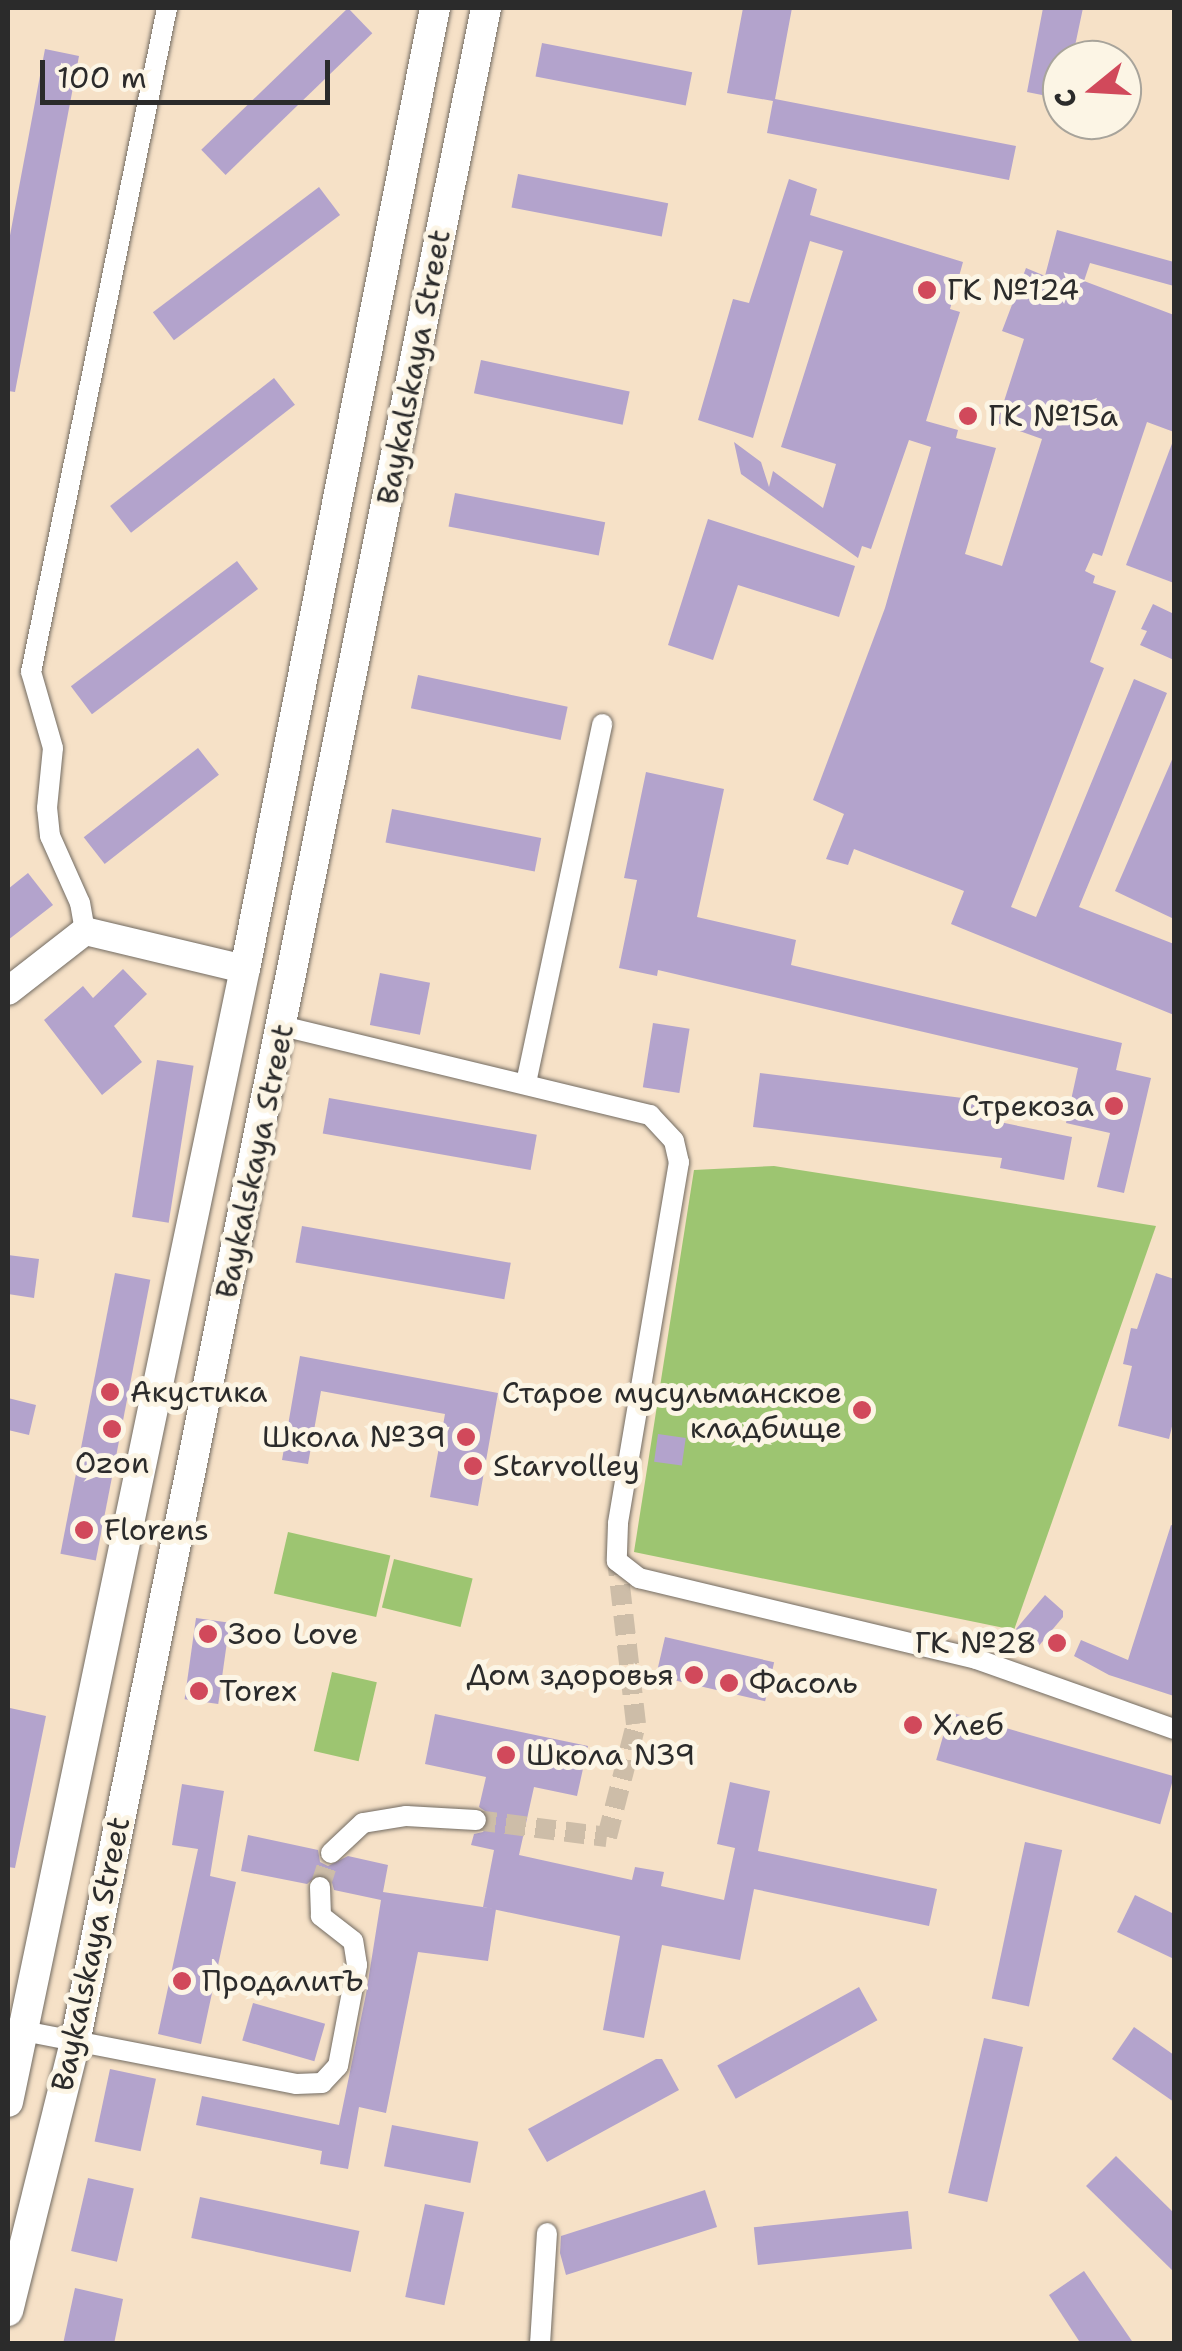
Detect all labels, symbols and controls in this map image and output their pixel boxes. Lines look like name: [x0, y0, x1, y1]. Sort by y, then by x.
scale bar: [45, 40, 335, 102]
north arrow: [1042, 40, 1142, 140]
text: 100 m: [57, 57, 147, 98]
text: С: [1045, 85, 1086, 113]
street label: Baykalskaya Street: [370, 226, 458, 508]
place label: ГК №124: [947, 272, 1079, 308]
marker: ГК №124: [916, 279, 938, 301]
place label: ГК №15а: [988, 398, 1118, 434]
marker: ГК №15а: [957, 405, 979, 427]
street label: Baykalskaya Street: [208, 1021, 302, 1301]
place label: Стрекоза: [961, 1088, 1094, 1124]
marker: Стрекоза: [1103, 1095, 1125, 1117]
place label: Акустика: [130, 1374, 267, 1410]
place label: Старое мусульманское кладбище: [502, 1375, 842, 1446]
marker: Акустика: [99, 1381, 121, 1403]
marker: Старое мусульманское кладбище: [851, 1399, 873, 1421]
marker: Ozon: [101, 1418, 123, 1440]
place label: Школа №39: [262, 1419, 446, 1455]
marker: Школа №39: [455, 1426, 477, 1448]
place label: Ozon: [75, 1445, 149, 1481]
place label: Starvolley: [493, 1448, 640, 1484]
marker: Starvolley: [462, 1455, 484, 1477]
place label: Florens: [104, 1512, 209, 1548]
marker: Florens: [73, 1519, 95, 1541]
place label: Зоо Love: [228, 1616, 359, 1652]
marker: Зоо Love: [197, 1623, 219, 1645]
place label: ГК №28: [915, 1625, 1037, 1661]
marker: ГК №28: [1046, 1632, 1068, 1654]
place label: Дом здоровья: [466, 1657, 674, 1693]
marker: Дом здоровья: [683, 1664, 705, 1686]
place label: Фасоль: [749, 1665, 858, 1701]
marker: Фасоль: [718, 1672, 740, 1694]
place label: Torex: [219, 1673, 297, 1709]
marker: Torex: [188, 1680, 210, 1702]
place label: Хлеб: [933, 1707, 1004, 1743]
marker: Хлеб: [902, 1714, 924, 1736]
place label: Школа N39: [526, 1737, 695, 1773]
marker: Школа N39: [495, 1744, 517, 1766]
street label: Baykalskaya Street: [44, 1814, 138, 2094]
place label: ПродалитЪ: [202, 1963, 364, 1999]
marker: ПродалитЪ: [171, 1970, 193, 1992]

